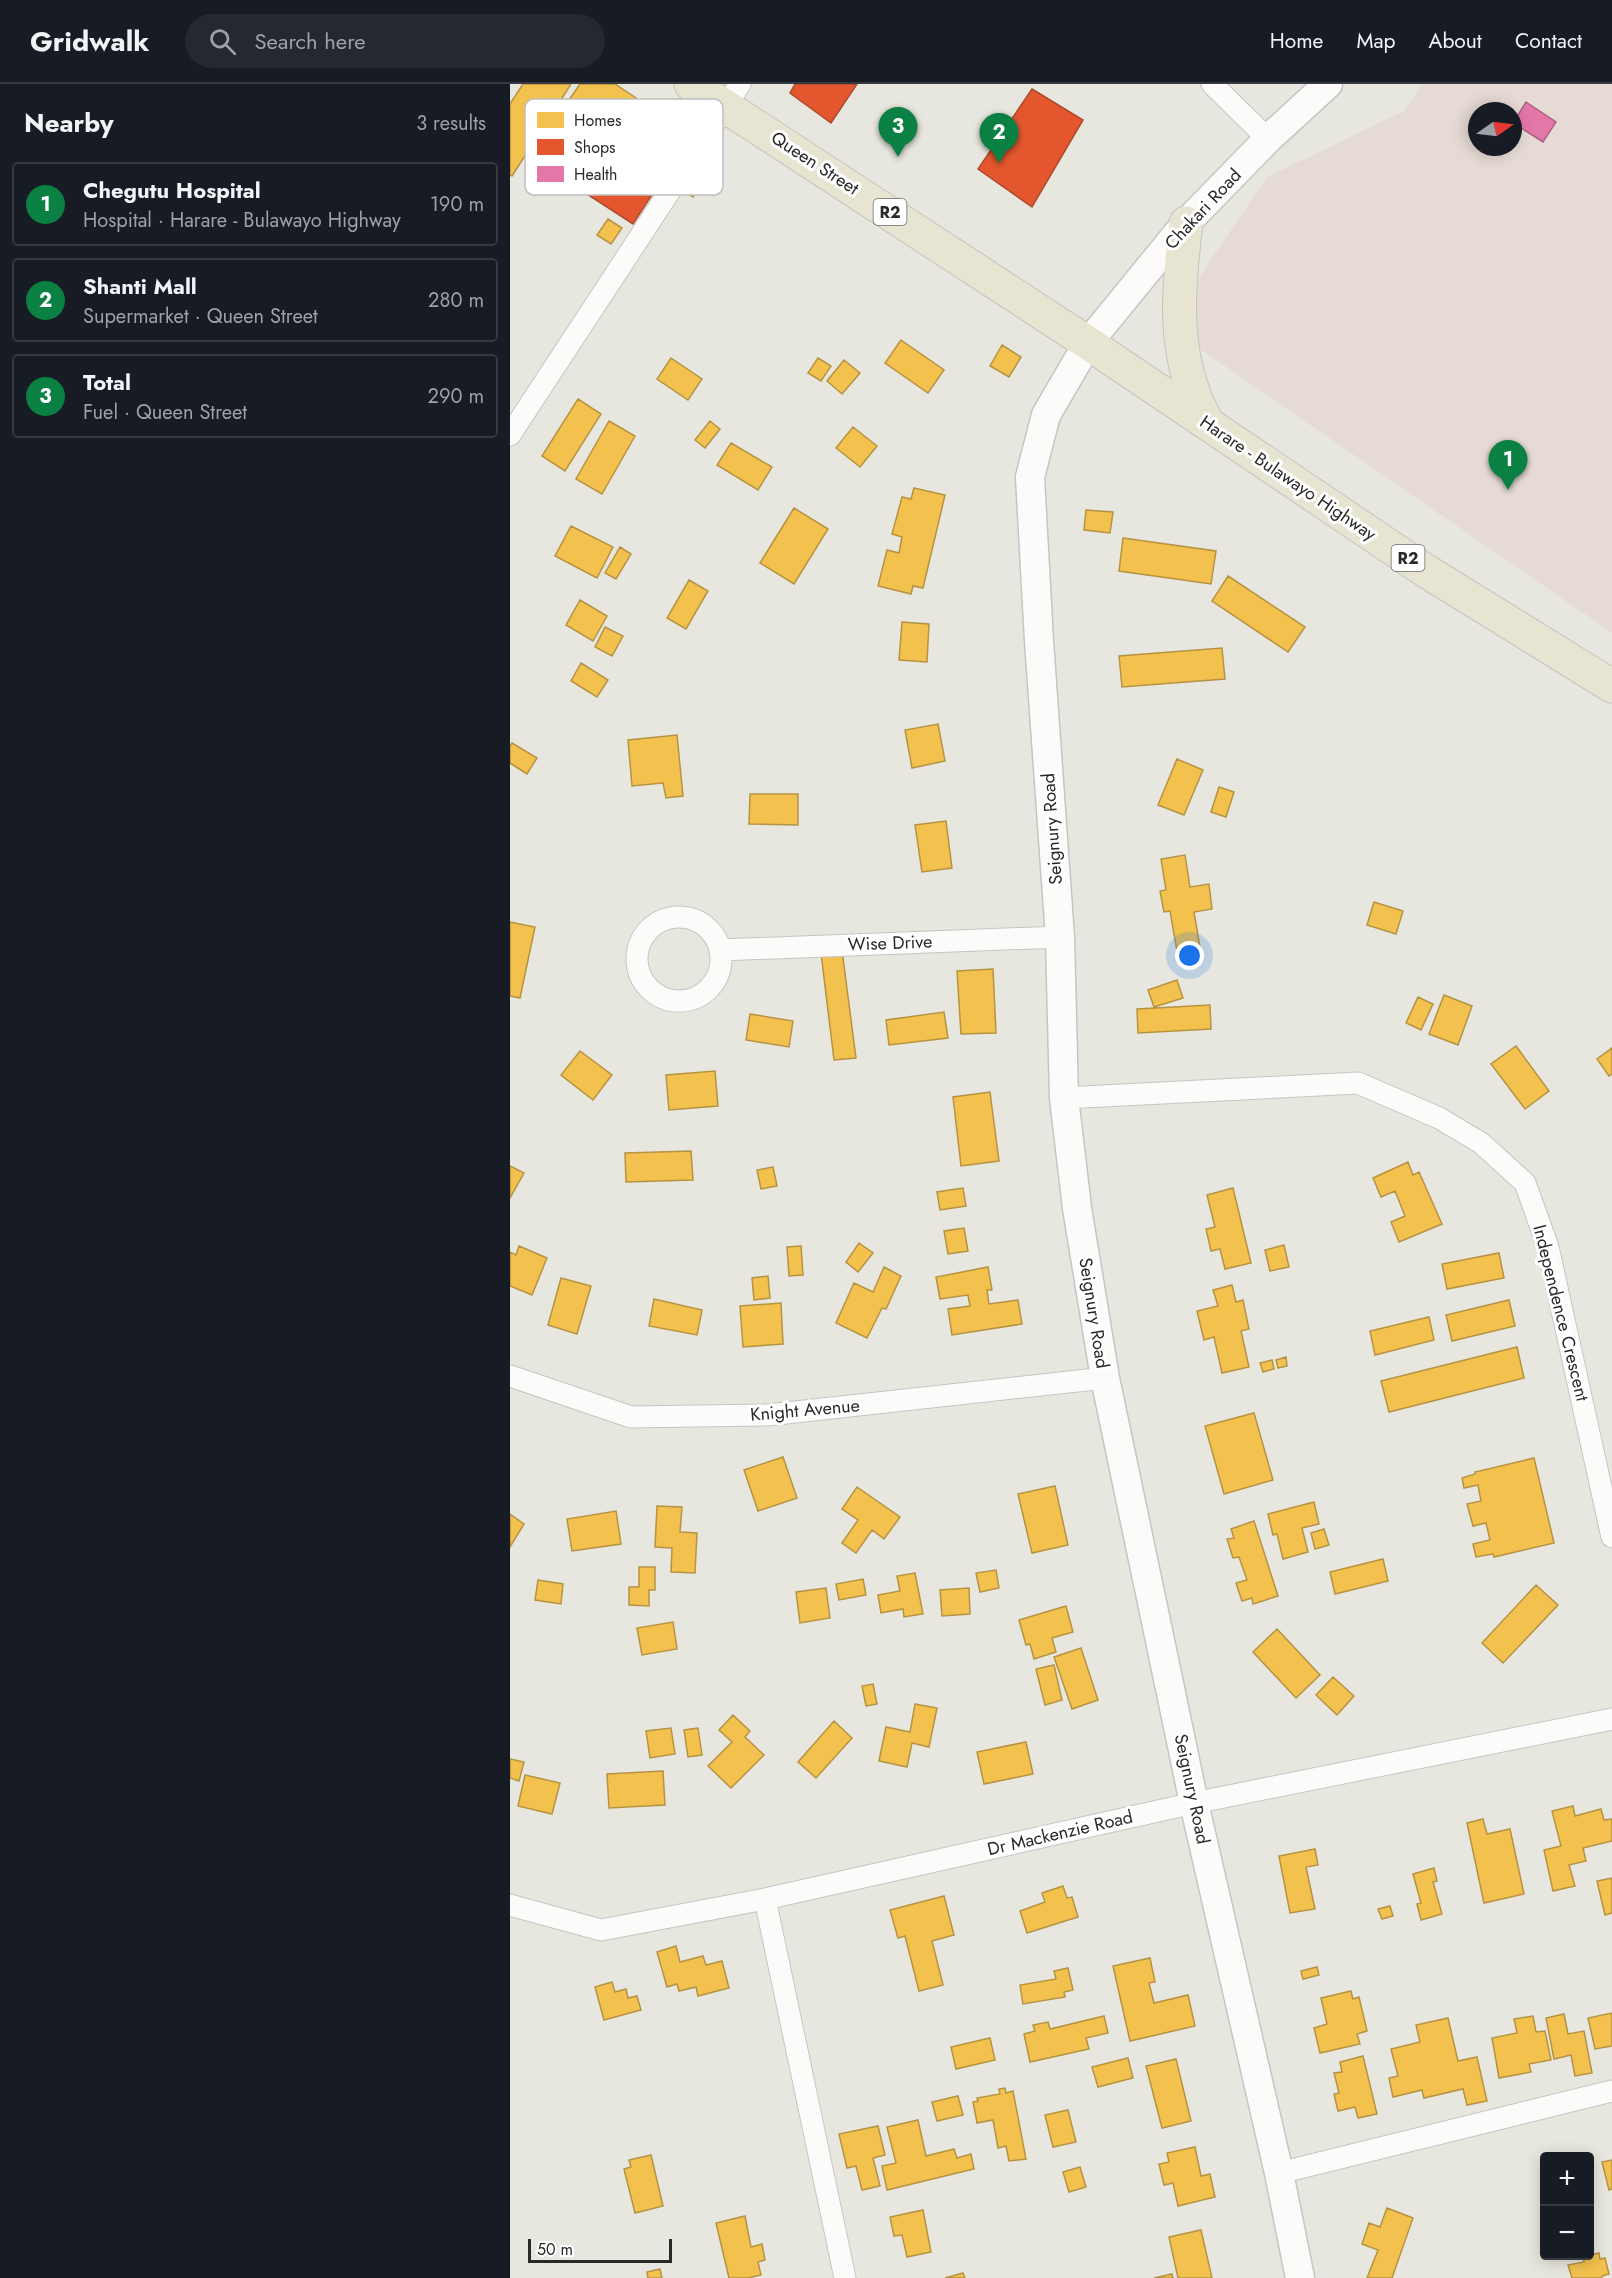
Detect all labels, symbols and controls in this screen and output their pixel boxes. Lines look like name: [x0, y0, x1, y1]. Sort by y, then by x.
search box: [185, 14, 605, 68]
text: Gridwalk: [30, 21, 149, 62]
icon: search: [206, 25, 239, 58]
text: Search here: [254, 25, 366, 57]
text: Home: [1270, 26, 1323, 56]
text: Map: [1356, 26, 1396, 56]
text: About: [1429, 26, 1482, 56]
text: Contact: [1515, 26, 1582, 56]
legend: [525, 99, 723, 195]
north arrow: [1468, 102, 1522, 156]
text: Nearby: [24, 104, 113, 142]
pin: 3: [878, 107, 918, 157]
text: 3 results: [416, 109, 486, 138]
text: Homes: [574, 109, 621, 132]
pin: 2: [980, 113, 1018, 163]
street label: Queen Street: [766, 125, 865, 202]
text: Shops: [574, 136, 615, 159]
text: Health: [574, 163, 617, 186]
street label: Chakari Road: [1159, 163, 1247, 255]
text: Chegutu Hospital: [83, 174, 261, 206]
text: 1: [40, 190, 51, 219]
text: 190 m: [430, 190, 484, 219]
road number: R2: [874, 199, 907, 225]
text: Hospital · Harare - Bulawayo Highway: [83, 206, 401, 235]
text: Shanti Mall: [83, 270, 197, 302]
text: 2: [39, 286, 52, 315]
text: 280 m: [428, 286, 484, 315]
text: Supermarket · Queen Street: [83, 302, 318, 331]
text: Total: [83, 366, 131, 398]
text: 3: [39, 382, 52, 411]
text: 290 m: [428, 382, 484, 411]
text: Fuel · Queen Street: [83, 398, 247, 427]
street label: Harare - Bulawayo Highway: [1195, 409, 1382, 547]
pin: 1: [1488, 440, 1528, 490]
road number: R2: [1392, 545, 1424, 571]
street label: Seignury Road: [1035, 772, 1069, 886]
street label: Wise Drive: [847, 929, 933, 957]
your location: [1175, 941, 1204, 970]
street label: Independence Crescent: [1526, 1222, 1596, 1405]
street label: Seignury Road: [1072, 1256, 1116, 1370]
street label: Knight Avenue: [749, 1392, 861, 1428]
street label: Seignury Road: [1168, 1732, 1216, 1846]
street label: Dr Mackenzie Road: [985, 1804, 1135, 1862]
map controls: [1540, 2152, 1594, 2260]
button: +: [1540, 2152, 1594, 2206]
button: −: [1540, 2206, 1594, 2260]
scale bar: [528, 2236, 672, 2264]
text: 50 m: [537, 2238, 573, 2261]

